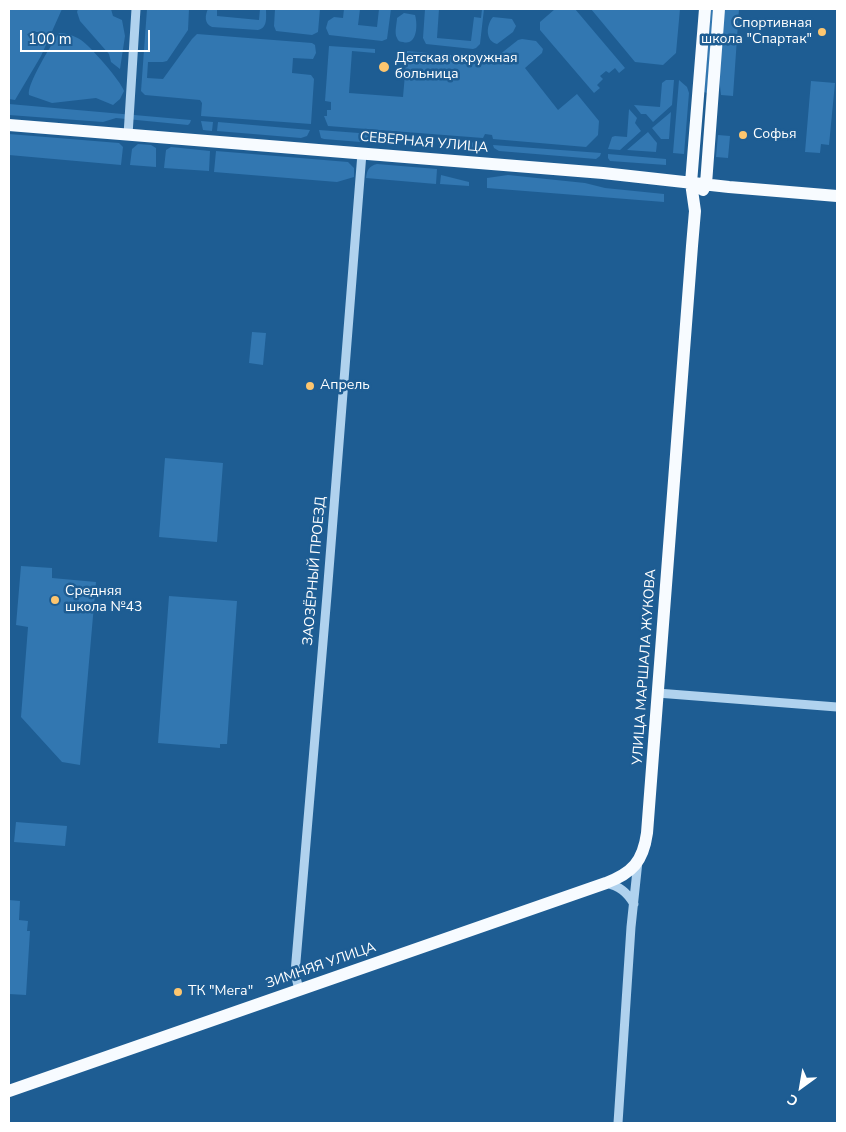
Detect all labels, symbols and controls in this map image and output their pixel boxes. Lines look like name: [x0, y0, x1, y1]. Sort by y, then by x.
place label: Спортивная школа "Спартак": [701, 16, 812, 48]
scale bar: [22, 20, 152, 52]
marker: Спортивная школа "Спартак": [816, 26, 828, 38]
text: 100 m: [28, 29, 72, 49]
place label: Детская окружная больница: [395, 51, 517, 84]
marker: Детская окружная больница: [377, 60, 391, 74]
place label: Софья: [753, 127, 797, 143]
street label: СЕВЕРНАЯ УЛИЦА: [359, 129, 489, 157]
marker: Софья: [737, 129, 749, 141]
place label: Апрель: [320, 378, 370, 394]
marker: Апрель: [304, 380, 316, 392]
street label: ЗАОЗЁРНЫЙ ПРОЕЗД: [300, 496, 330, 646]
street label: УЛИЦА МАРШАЛА ЖУКОВА: [630, 568, 660, 766]
place label: Средняя школа №43: [65, 584, 142, 616]
marker: Средняя школа №43: [49, 594, 61, 606]
street label: ЗИМНЯЯ УЛИЦА: [264, 939, 378, 993]
place label: ТК "Мега": [188, 984, 253, 1000]
marker: ТК "Мега": [172, 986, 184, 998]
north arrow: [776, 1062, 826, 1112]
text: С: [784, 1090, 802, 1111]

